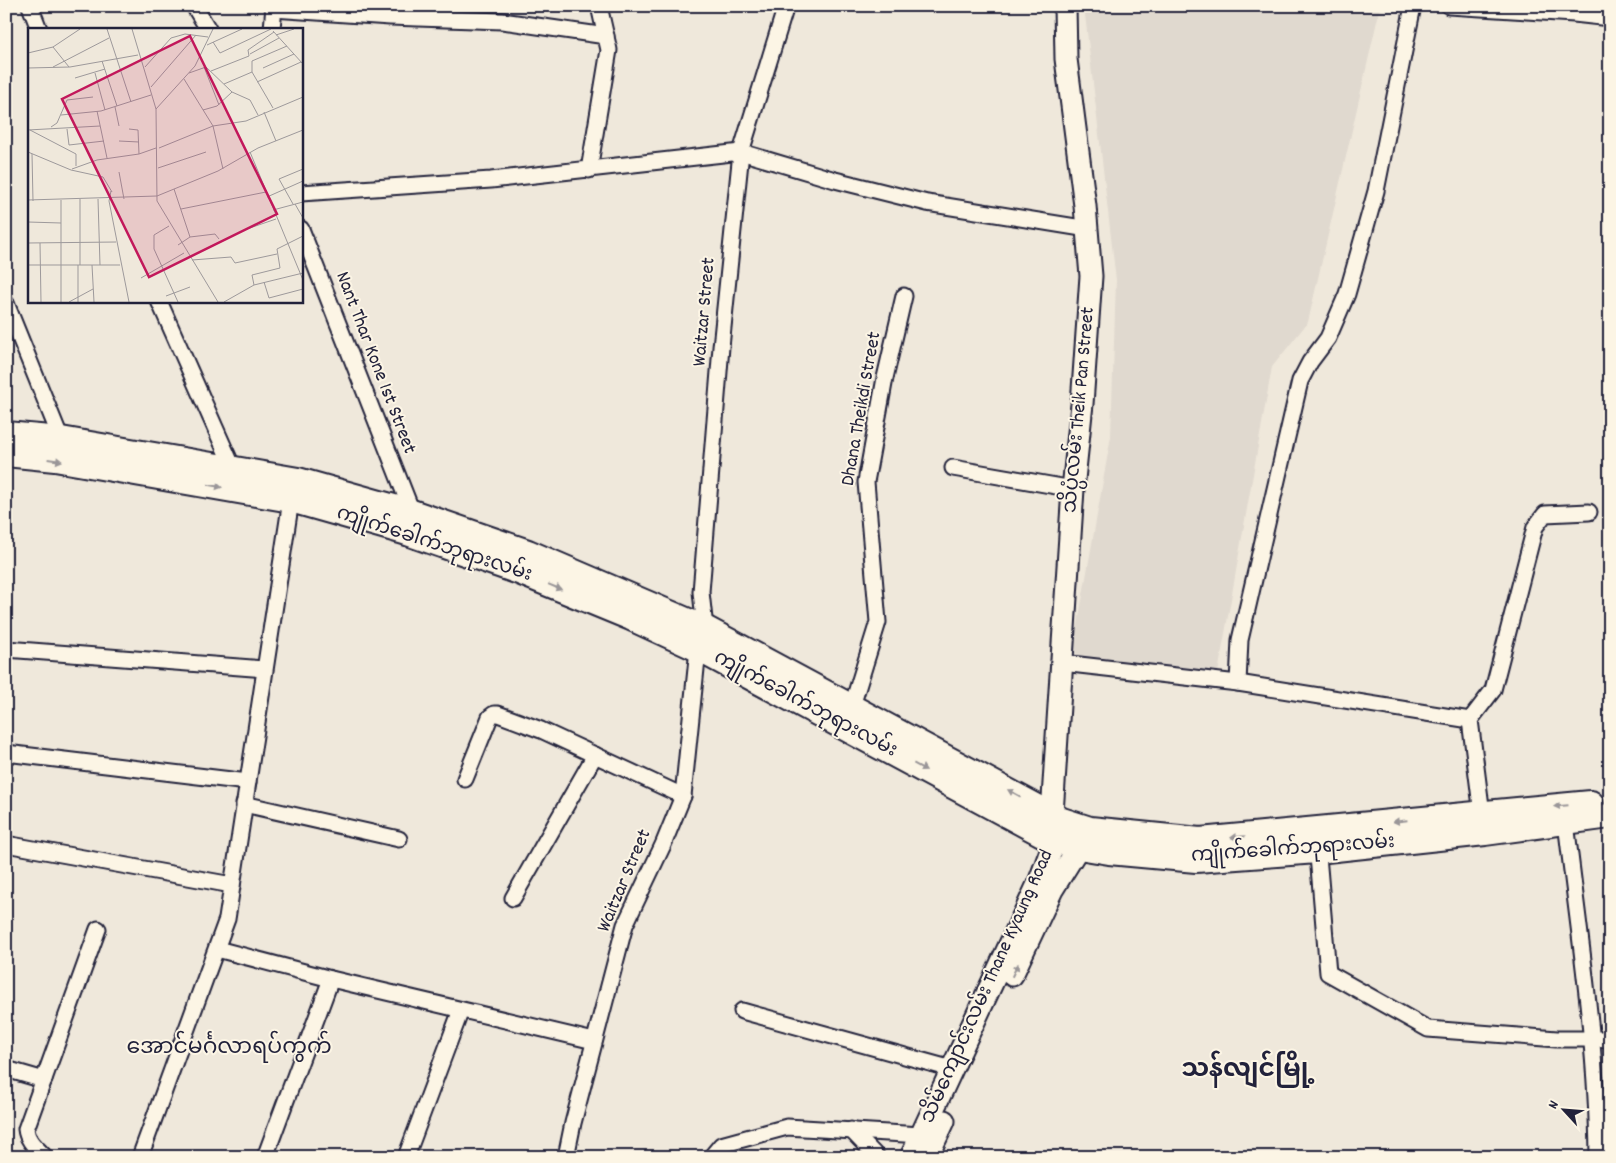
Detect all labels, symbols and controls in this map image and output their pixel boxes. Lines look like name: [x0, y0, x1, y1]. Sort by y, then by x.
inset map: [28, 28, 302, 302]
street label: Waitzar Street: [686, 256, 724, 368]
street label: Nant Thar Kone 1st Street: [327, 268, 423, 458]
street label: သိပ္ပံလမ်း Theik Pan Street: [1054, 305, 1103, 514]
street label: Dhana Theikdi Street: [835, 330, 889, 488]
one-way arrow: [47, 456, 63, 464]
one-way arrow: [207, 483, 223, 491]
street label: ကျိုက်ခေါက်ဘုရားလမ်း: [333, 497, 536, 590]
one-way arrow: [548, 583, 562, 591]
street label: ကျိုက်ခေါက်ဘုရားလမ်း: [708, 642, 903, 765]
one-way arrow: [913, 763, 927, 771]
one-way arrow: [1008, 789, 1021, 798]
one-way arrow: [1553, 802, 1569, 810]
one-way arrow: [1391, 817, 1407, 825]
street label: Waitzar Street: [591, 825, 659, 937]
street label: ကျိုက်ခေါက်ဘုရားလမ်း: [1190, 826, 1396, 871]
one-way arrow: [1230, 833, 1246, 841]
street label: သိမ်ကျောင်းလမ်း Thane Kyaung Road: [912, 844, 1061, 1128]
one-way arrow: [1011, 963, 1019, 977]
district label: အောင်မင်္ဂလာရပ်ကွက်: [126, 1030, 332, 1064]
district label: သန်လျင်မြို့: [1181, 1050, 1315, 1089]
north arrow: [1538, 1086, 1588, 1136]
text: N: [1544, 1098, 1565, 1113]

